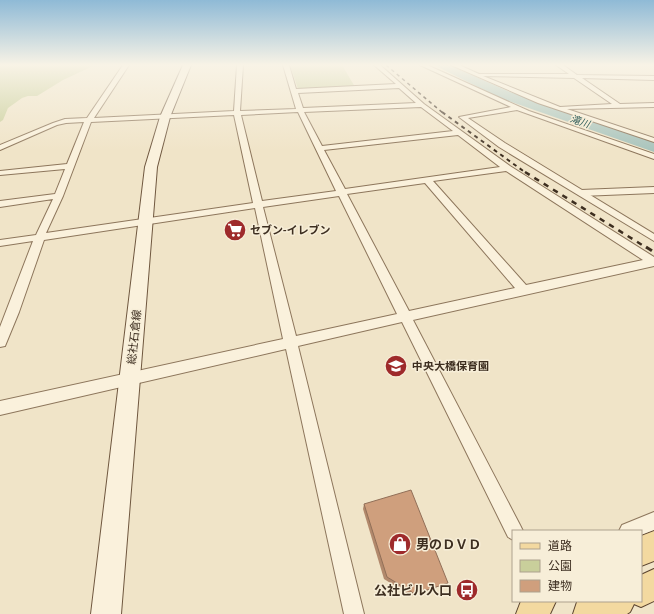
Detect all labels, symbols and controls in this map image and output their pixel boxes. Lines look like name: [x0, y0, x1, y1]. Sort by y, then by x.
water label: 滝川: [568, 111, 593, 131]
supermarket icon: セブン-イレブン: [222, 217, 248, 243]
place label: セブン-イレブン: [250, 222, 330, 237]
street label: 総社石倉線: [123, 309, 144, 365]
school or university icon: 中央大橋保育園: [383, 353, 409, 379]
place label: 中央大橋保育園: [412, 358, 489, 373]
legend: [512, 530, 642, 602]
shop icon: 男のＤＶＤ: [387, 531, 413, 557]
place label: 男のＤＶＤ: [416, 535, 481, 553]
text: 道路: [548, 537, 572, 554]
text: 公園: [548, 557, 572, 574]
bus stop icon: 公社ビル入口: [454, 577, 480, 603]
text: 建物: [548, 577, 572, 594]
place label: 公社ビル入口: [374, 581, 452, 599]

